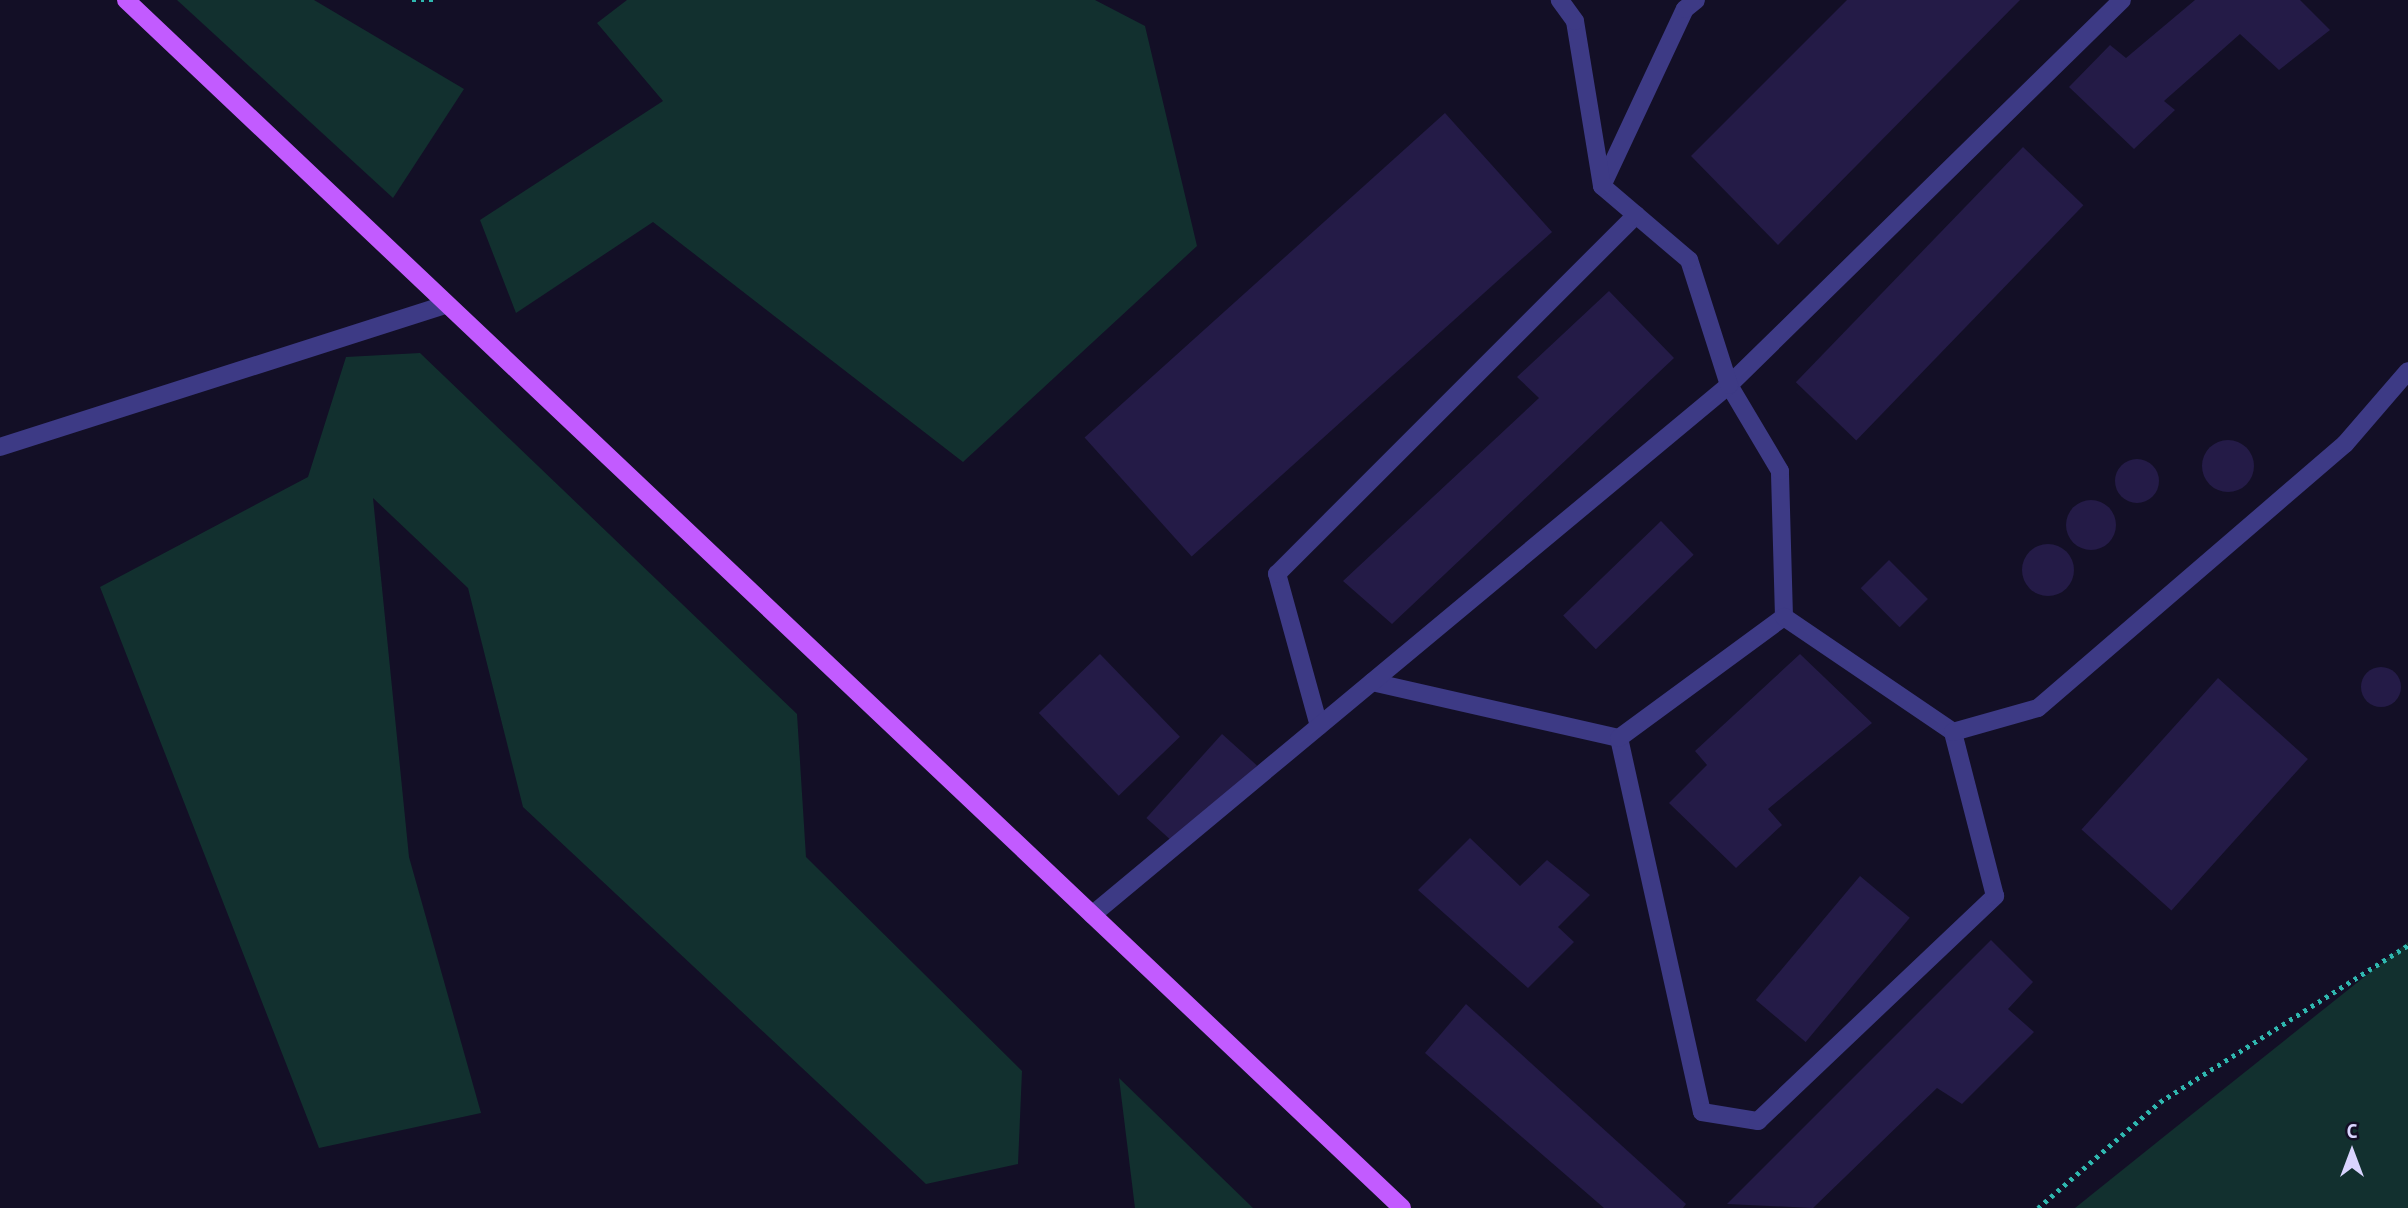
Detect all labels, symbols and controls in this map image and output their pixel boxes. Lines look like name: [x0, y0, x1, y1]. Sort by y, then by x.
north arrow: [2317, 1117, 2387, 1187]
text: С: [2347, 1119, 2357, 1143]

